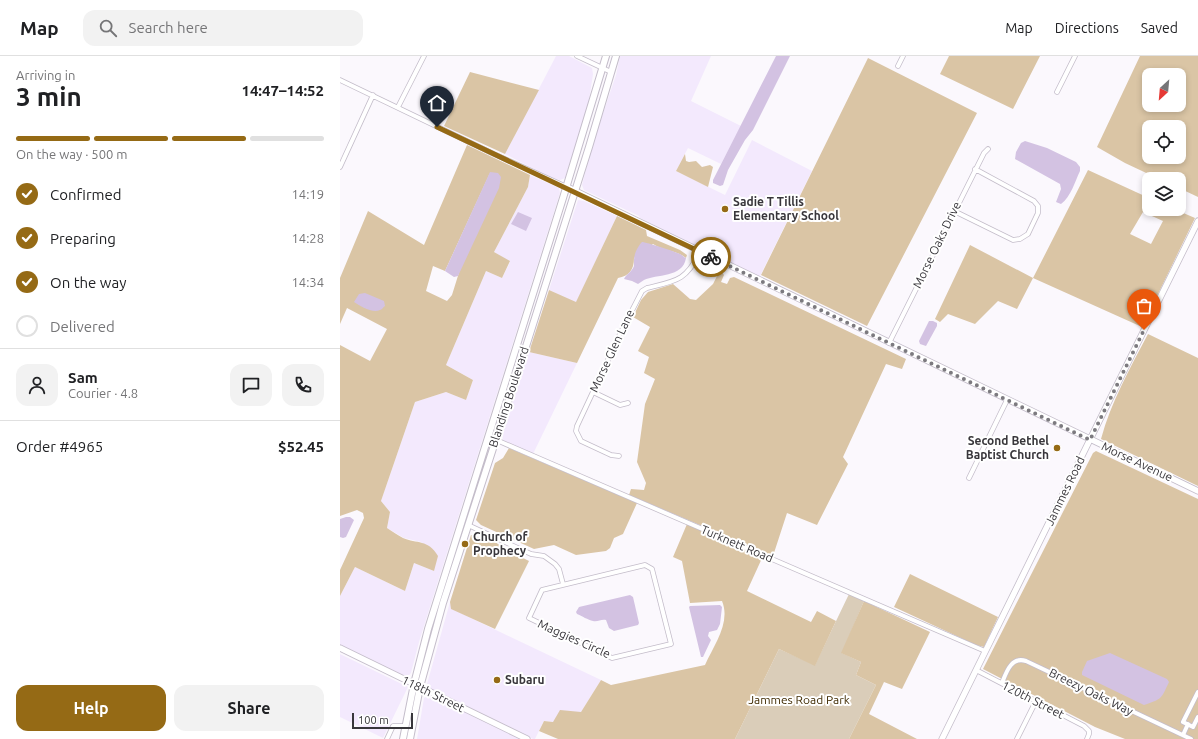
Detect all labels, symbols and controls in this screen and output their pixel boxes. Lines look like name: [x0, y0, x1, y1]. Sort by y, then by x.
search box: [83, 10, 363, 46]
text: Map: [20, 17, 59, 39]
icon: search: [97, 17, 119, 39]
text: Search here: [129, 19, 208, 36]
text: Map: [1005, 20, 1033, 36]
text: Directions: [1055, 20, 1119, 36]
text: Saved: [1141, 20, 1178, 36]
text: Arriving in: [16, 68, 75, 82]
north arrow: [1142, 68, 1186, 112]
map controls: [1142, 68, 1186, 216]
text: 3 min: [16, 82, 82, 111]
text: 14:47–14:52: [241, 82, 324, 99]
pin: [420, 86, 454, 127]
icon: home: [426, 92, 448, 114]
button: locate: [1142, 120, 1186, 164]
text: On the way · 500 m: [16, 147, 128, 161]
button: layers: [1142, 172, 1186, 216]
icon: check: [16, 183, 38, 205]
text: Confirmed: [50, 186, 122, 203]
text: 14:19: [291, 187, 324, 201]
place label: Sadie T Tillis Elementary School: [733, 195, 839, 222]
street label: Morse Oaks Drive: [910, 199, 963, 290]
marker: Sadie T Tillis Elementary School: [720, 204, 730, 214]
icon: check: [16, 227, 38, 249]
text: Preparing: [50, 230, 116, 247]
text: 14:28: [291, 231, 324, 245]
courier: [691, 237, 731, 277]
icon: bike: [700, 246, 722, 268]
icon: check: [16, 271, 38, 293]
text: On the way: [50, 274, 126, 291]
text: 14:34: [291, 275, 324, 289]
pin: [1127, 289, 1161, 330]
icon: bag: [1133, 295, 1155, 317]
street label: Morse Glen Lane: [587, 307, 636, 394]
text: Delivered: [50, 318, 115, 335]
street label: Blanding Boulevard: [486, 345, 531, 449]
button: person: [16, 364, 58, 406]
button: chat: [230, 364, 272, 406]
button: phone: [282, 364, 324, 406]
text: Sam: [68, 369, 98, 386]
text: Courier · 4.8: [68, 386, 138, 400]
place label: Second Bethel Baptist Church: [966, 434, 1049, 461]
text: Order #4965: [16, 438, 103, 455]
text: $52.45: [278, 438, 324, 455]
street label: Morse Avenue: [1100, 439, 1175, 484]
marker: Second Bethel Baptist Church: [1052, 443, 1062, 453]
street label: Jammes Road: [1042, 454, 1087, 527]
street label: Turknett Road: [699, 522, 775, 565]
place label: Church of Prophecy: [473, 530, 529, 557]
marker: Church of Prophecy: [460, 539, 470, 549]
street label: Maggies Circle: [536, 617, 613, 660]
street label: Breezy Oaks Way: [1047, 666, 1136, 718]
street label: 118th Street: [400, 673, 467, 714]
place label: Subaru: [505, 673, 545, 686]
marker: Subaru: [492, 675, 502, 685]
street label: 120th Street: [1000, 678, 1067, 721]
button: Help: [16, 685, 166, 731]
button: Share: [174, 685, 324, 731]
park label: Jammes Road Park: [748, 693, 850, 706]
scale bar: [352, 711, 413, 730]
text: 100 m: [358, 714, 389, 726]

